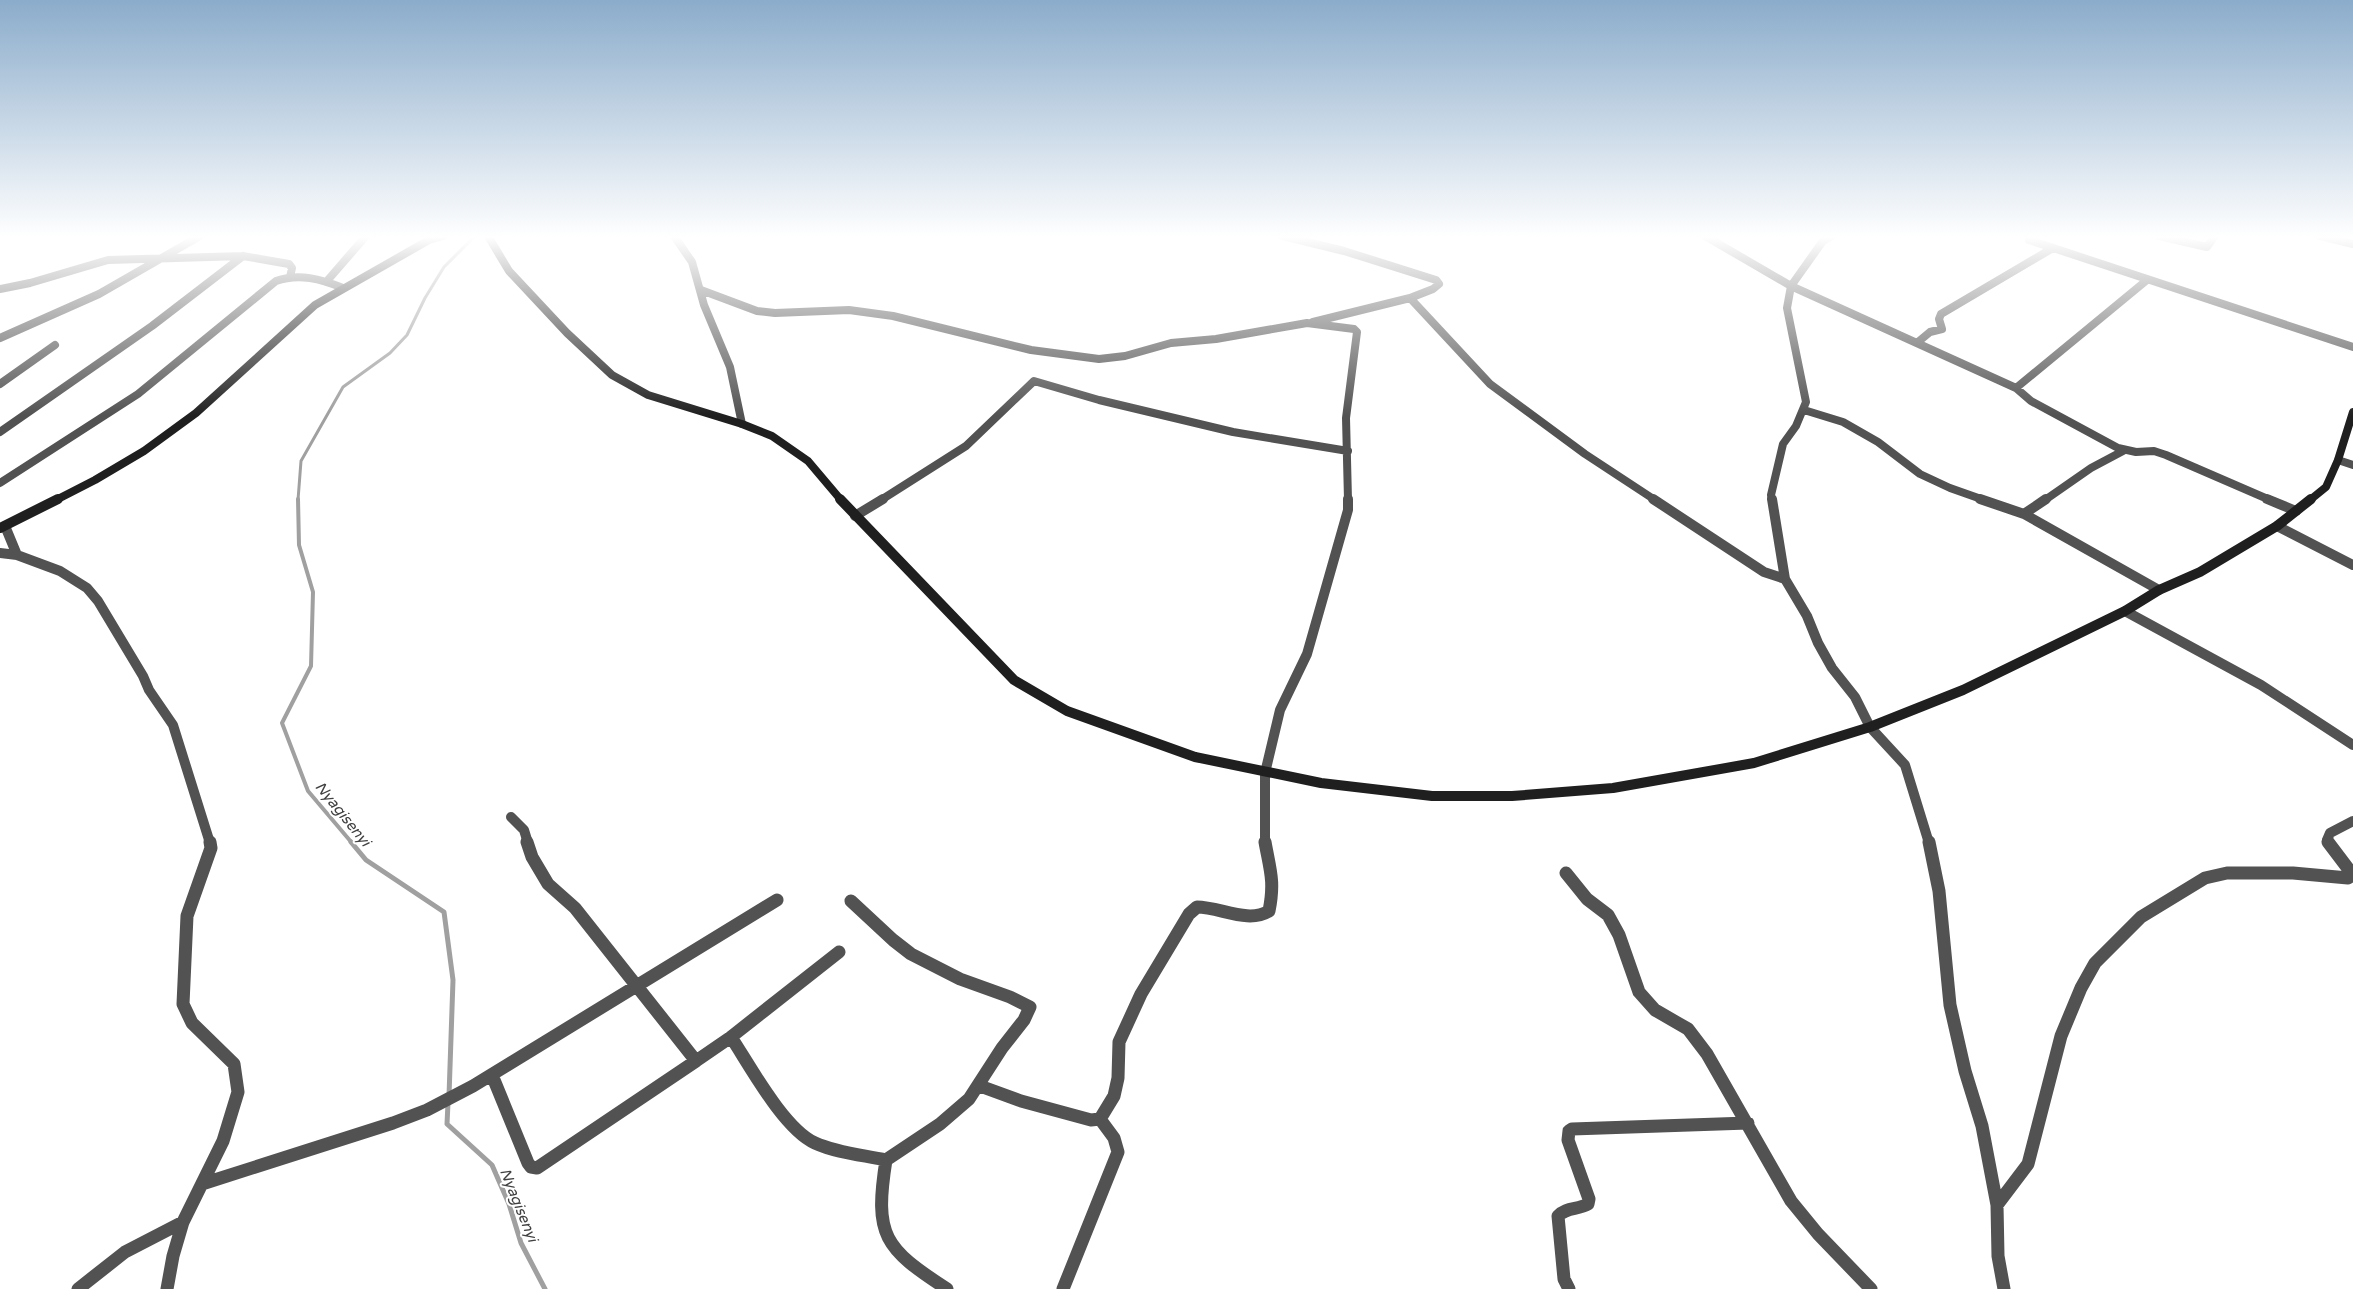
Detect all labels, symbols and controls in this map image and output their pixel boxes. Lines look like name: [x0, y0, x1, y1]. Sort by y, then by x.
water label: Nyagisenyi: [311, 778, 376, 852]
water label: Nyagisenyi: [496, 1165, 543, 1247]

